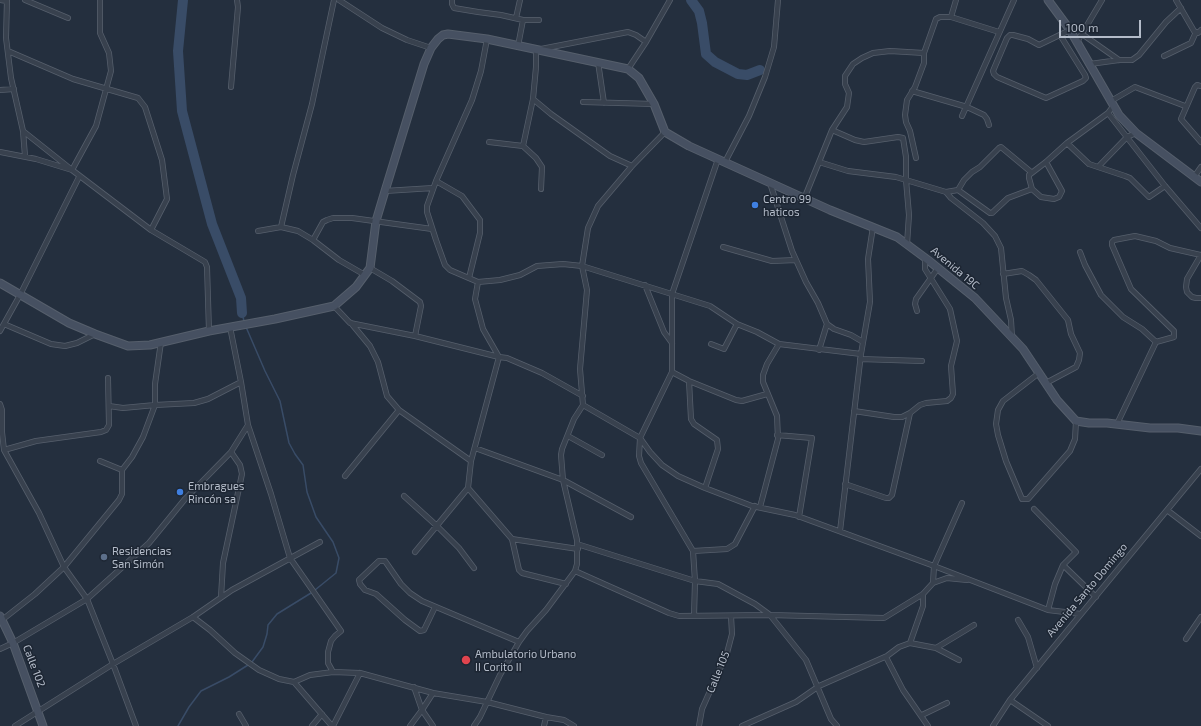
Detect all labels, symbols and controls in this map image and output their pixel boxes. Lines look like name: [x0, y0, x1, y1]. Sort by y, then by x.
scale bar: [1061, 12, 1143, 38]
text: 100 m: [1066, 20, 1098, 34]
place label: Centro 99 haticos: [763, 192, 811, 218]
marker: Centro 99 haticos: [750, 200, 760, 210]
street label: Avenida 19C: [928, 244, 982, 292]
place label: Embragues Rincón sa: [188, 479, 244, 505]
marker: Embragues Rincón sa: [175, 487, 185, 497]
street label: Avenida Santo Domingo: [1044, 540, 1130, 640]
place label: Residencias San Simón: [112, 544, 171, 570]
marker: Residencias San Simón: [99, 552, 109, 562]
street label: Calle 102: [20, 643, 48, 689]
place label: Ambulatorio Urbano II Corito II: [475, 647, 576, 673]
street label: Calle 105: [704, 649, 732, 695]
marker: Ambulatorio Urbano II Corito II: [460, 654, 472, 666]

